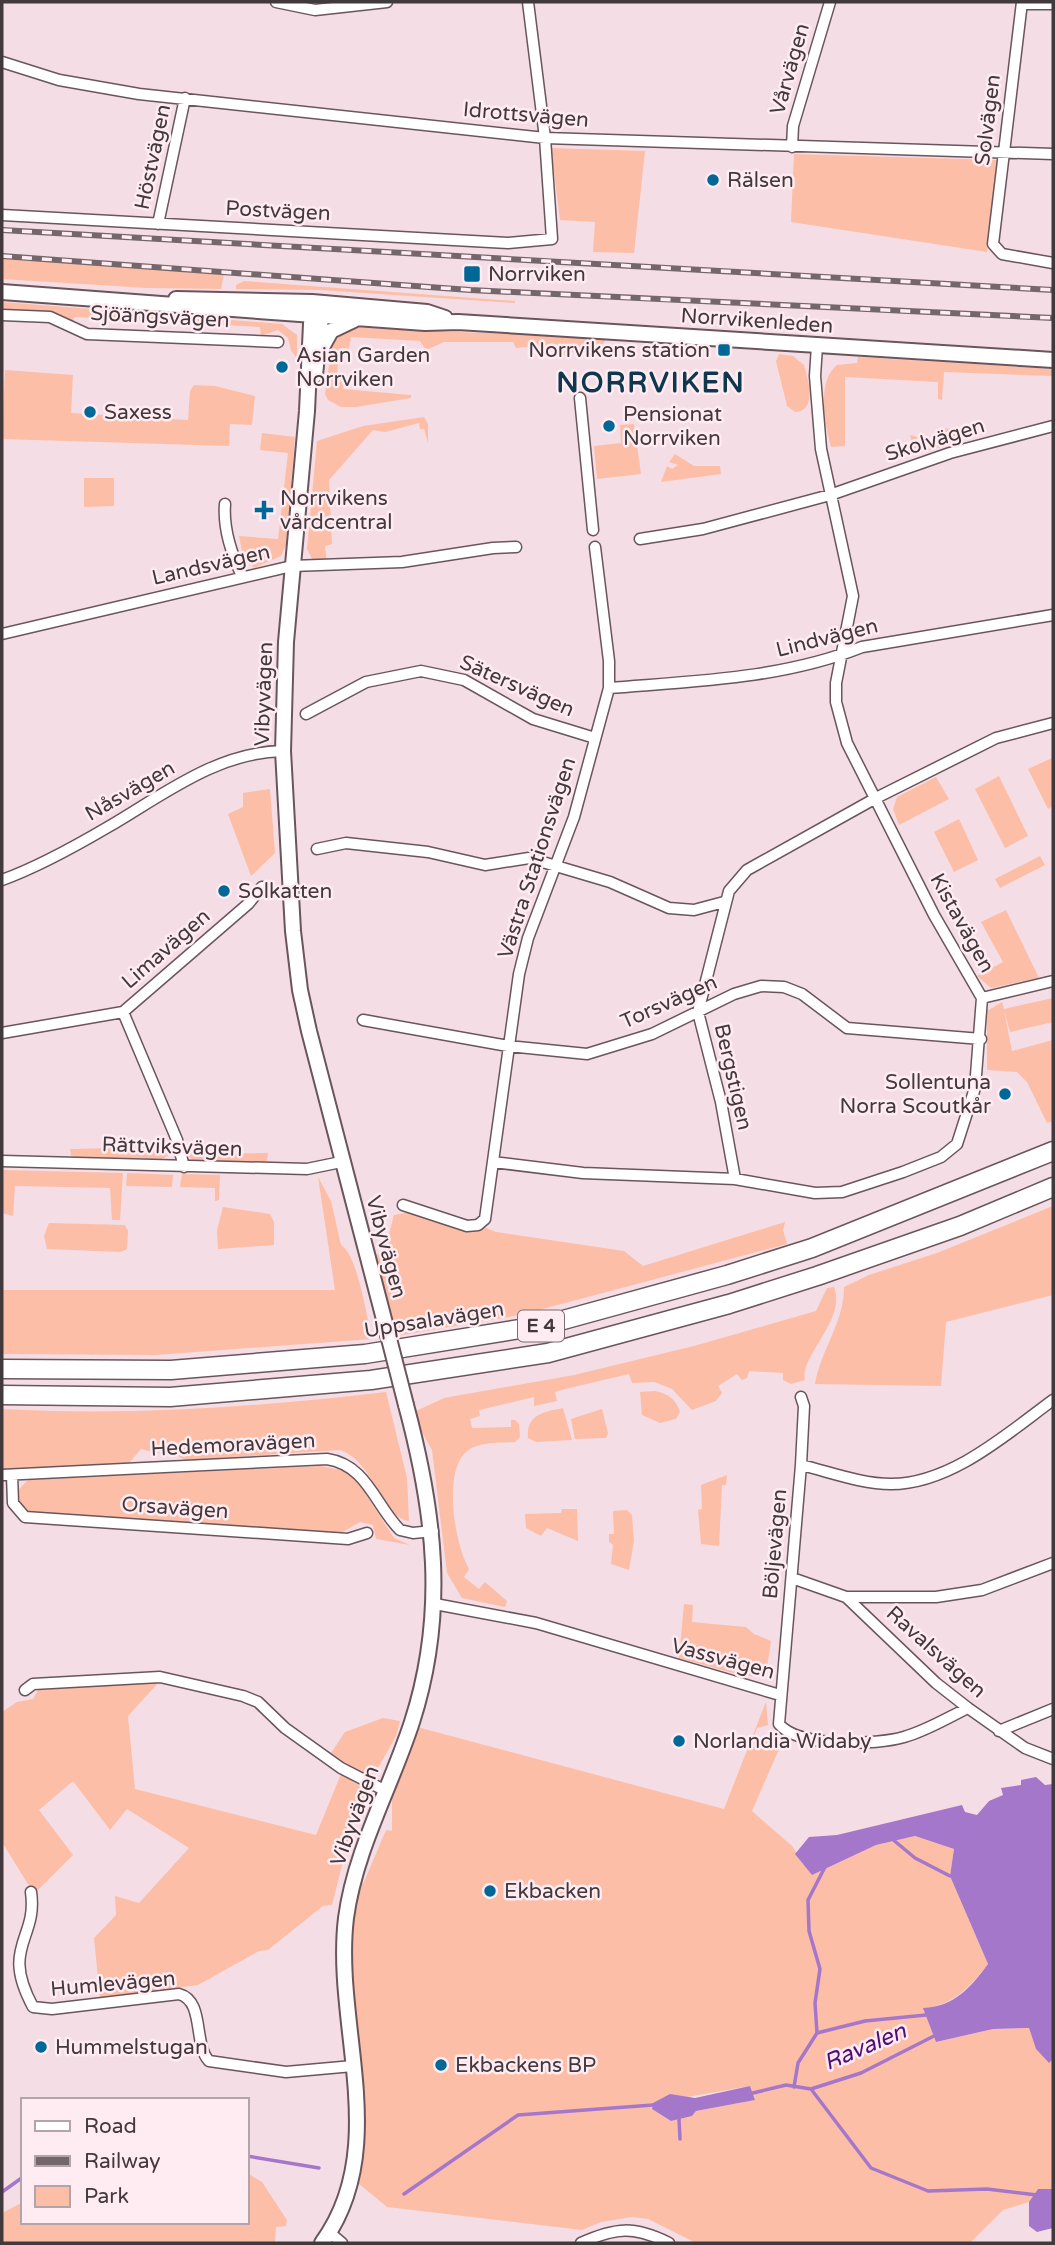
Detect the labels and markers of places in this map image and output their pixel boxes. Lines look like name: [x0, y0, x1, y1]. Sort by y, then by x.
place label: Rälsen: [727, 168, 794, 193]
marker: Rälsen: [705, 172, 721, 188]
place label: Norrviken: [488, 262, 586, 287]
marker: Norrviken: [462, 264, 482, 284]
place label: Norrvikens station: [528, 338, 710, 363]
marker: Norrvikens station: [716, 342, 732, 358]
place label: Asian Garden Norrviken: [296, 343, 430, 392]
marker: Asian Garden Norrviken: [274, 359, 290, 375]
place label: Saxess: [104, 400, 172, 425]
place label: Pensionat Norrviken: [623, 402, 722, 451]
marker: Saxess: [82, 404, 98, 420]
marker: Pensionat Norrviken: [601, 418, 617, 434]
place label: Norrvikens vårdcentral: [280, 486, 392, 535]
marker: Norrvikens vårdcentral: [254, 500, 274, 520]
place label: Solkatten: [238, 879, 332, 904]
marker: Solkatten: [216, 883, 232, 899]
place label: Sollentuna Norra Scoutkår: [840, 1070, 991, 1119]
marker: Sollentuna Norra Scoutkår: [997, 1086, 1013, 1102]
place label: Norlandia Widaby: [693, 1729, 872, 1754]
marker: Norlandia Widaby: [671, 1733, 687, 1749]
place label: Ekbacken: [504, 1879, 601, 1904]
marker: Ekbacken: [482, 1883, 498, 1899]
place label: Hummelstugan: [55, 2035, 208, 2060]
marker: Hummelstugan: [33, 2039, 49, 2055]
place label: Ekbackens BP: [455, 2053, 596, 2078]
marker: Ekbackens BP: [433, 2057, 449, 2073]

